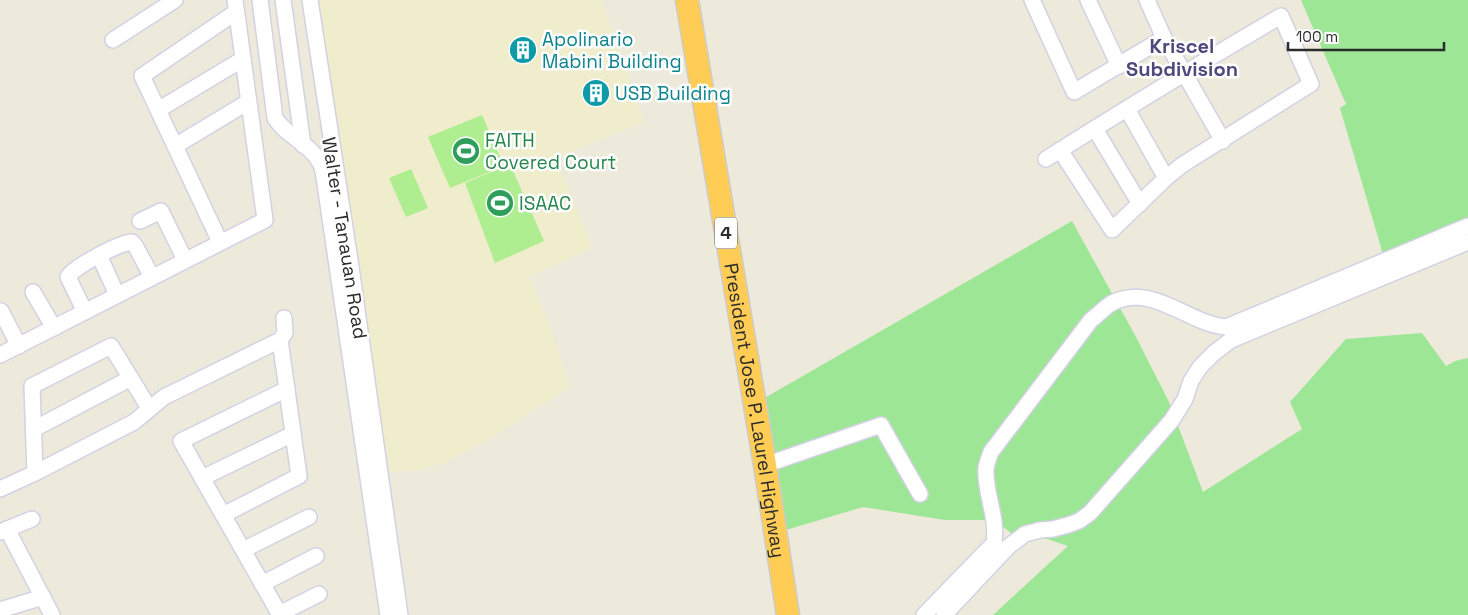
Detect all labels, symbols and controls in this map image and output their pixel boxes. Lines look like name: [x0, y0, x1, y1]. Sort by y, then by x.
scale bar: [1288, 20, 1444, 52]
place label: Apolinario Mabini Building: [542, 27, 682, 74]
text: 100 m: [1296, 27, 1338, 46]
district label: Kriscel Subdivision: [1126, 33, 1238, 82]
building icon: Apolinario Mabini Building: [508, 35, 538, 65]
building icon: USB Building: [581, 78, 611, 108]
place label: USB Building: [615, 81, 731, 106]
place label: FAITH Covered Court: [485, 128, 616, 175]
street label: Walter - Tanauan Road: [316, 135, 373, 341]
sports icon: FAITH Covered Court: [451, 136, 481, 166]
sports icon: ISAAC: [485, 188, 515, 218]
place label: ISAAC: [519, 191, 571, 216]
road number: 4: [715, 218, 737, 248]
street label: President Jose P. Laurel Highway: [718, 261, 791, 560]

